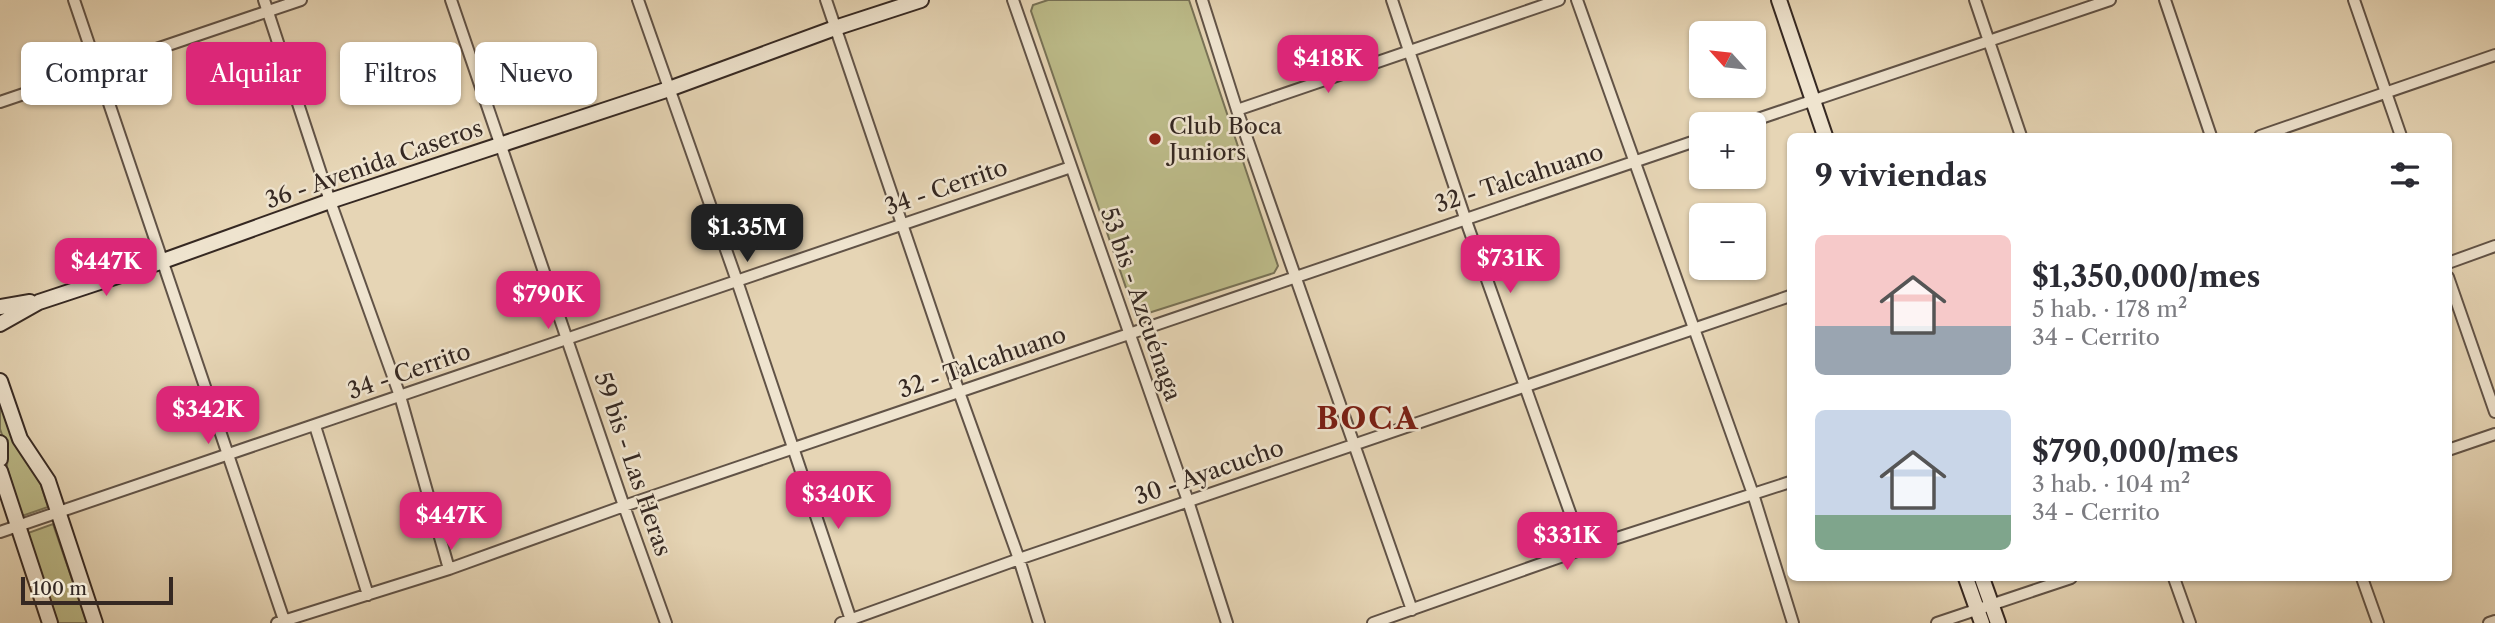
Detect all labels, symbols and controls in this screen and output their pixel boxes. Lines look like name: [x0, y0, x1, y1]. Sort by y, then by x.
north arrow: [1689, 21, 1766, 98]
map controls: [1689, 21, 1766, 280]
pin: $418K: [1279, 36, 1377, 95]
chip: Comprar: [21, 42, 172, 105]
chip: Alquilar: [186, 42, 326, 105]
chip: Filtros: [340, 42, 461, 105]
chip: Nuevo: [475, 42, 597, 105]
text: $418K: [1293, 44, 1363, 72]
place label: Club Boca Juniors: [1166, 112, 1283, 166]
button: +: [1689, 112, 1766, 189]
street label: 36 - Avenida Caseros: [262, 114, 486, 214]
marker: Club Boca Juniors: [1147, 131, 1163, 147]
street label: 32 - Talcahuano: [1431, 138, 1607, 218]
street label: 34 - Cerrito: [881, 153, 1011, 221]
icon: filters: [2386, 156, 2424, 194]
text: 9 viviendas: [1815, 157, 1987, 194]
button: −: [1689, 203, 1766, 280]
pin: $1.35M: [690, 204, 804, 264]
street label: 53 bis - Azcuénaga: [1095, 204, 1188, 405]
text: $1.35M: [707, 213, 787, 241]
pin: $731K: [1461, 236, 1559, 295]
pin: $447K: [57, 238, 155, 298]
text: $731K: [1477, 244, 1543, 272]
text: $447K: [71, 247, 141, 275]
text: $1,350,000/mes: [2032, 258, 2260, 295]
icon: home: [1871, 263, 1955, 347]
pin: $790K: [499, 272, 597, 331]
text: $790K: [512, 280, 584, 308]
text: 5 hab. · 178 m²: [2032, 295, 2187, 323]
street label: 32 - Talcahuano: [894, 320, 1070, 404]
text: 34 - Cerrito: [2032, 323, 2160, 351]
street label: 34 - Cerrito: [344, 337, 474, 405]
street label: 59 bis - Las Heras: [588, 368, 678, 560]
pin: $342K: [159, 386, 257, 446]
text: $342K: [172, 395, 244, 423]
district label: BOCA: [1316, 400, 1420, 437]
street label: 30 - Ayacucho: [1131, 433, 1287, 511]
text: $790,000/mes: [2032, 433, 2239, 470]
icon: home: [1871, 438, 1955, 522]
text: 3 hab. · 104 m²: [2032, 470, 2190, 498]
pin: $340K: [789, 472, 887, 531]
text: $340K: [802, 480, 874, 508]
pin: $447K: [402, 492, 500, 552]
text: 34 - Cerrito: [2032, 498, 2160, 526]
text: $447K: [416, 501, 486, 529]
pin: $331K: [1518, 512, 1616, 572]
text: $331K: [1533, 521, 1601, 549]
scale bar: [21, 574, 173, 606]
text: 100 m: [32, 577, 87, 600]

